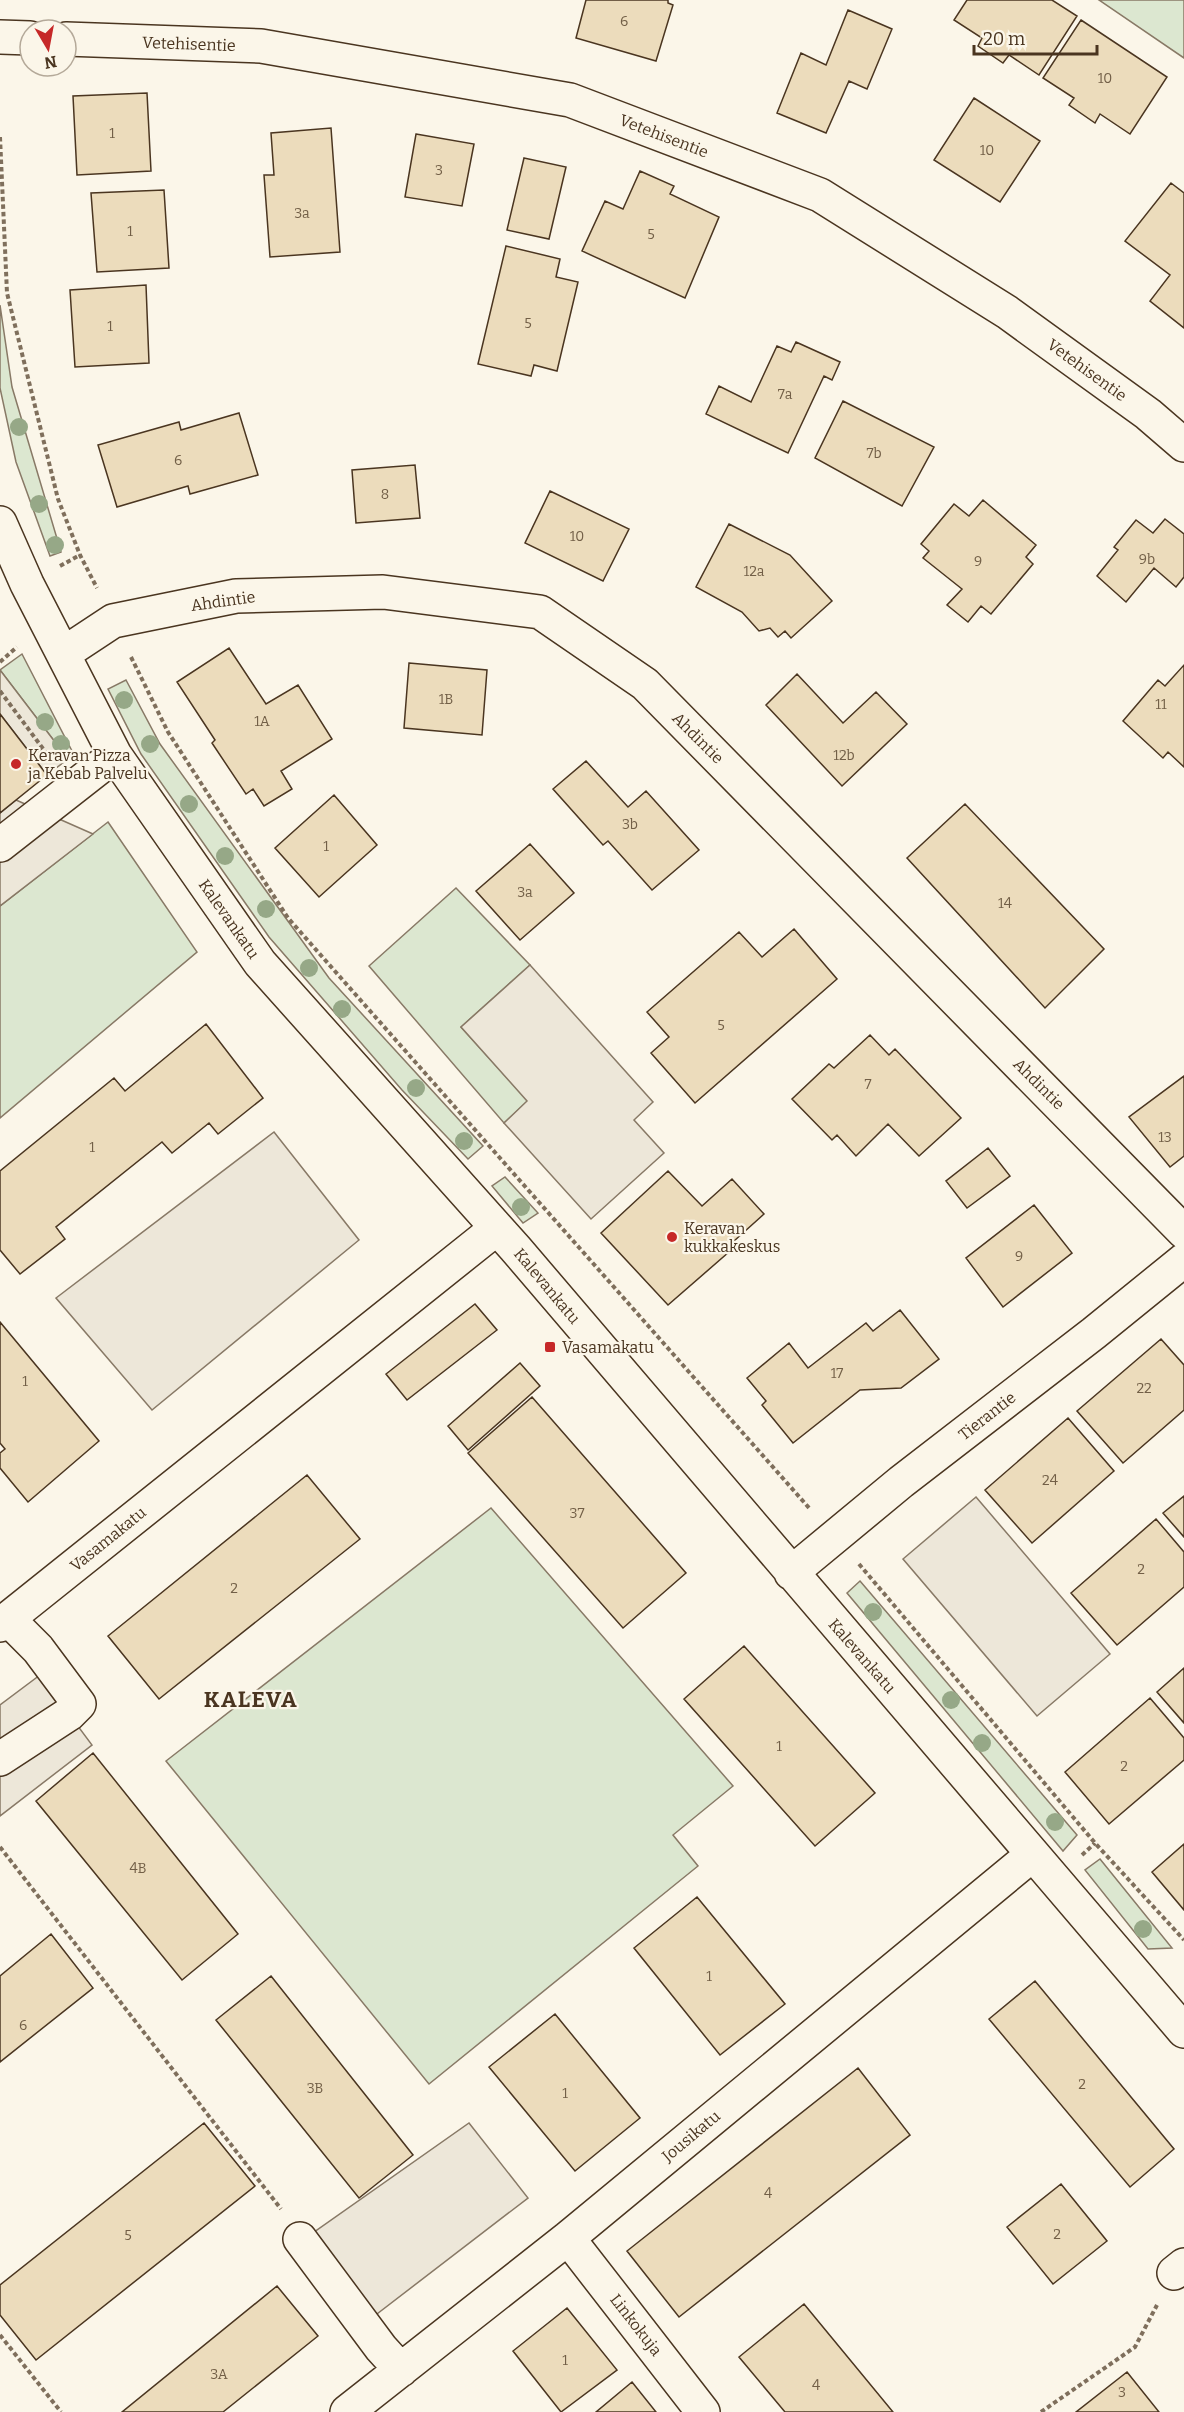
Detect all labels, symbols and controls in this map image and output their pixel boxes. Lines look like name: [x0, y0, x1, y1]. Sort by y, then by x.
house number: 6: [620, 13, 628, 30]
north arrow: [18, 18, 78, 78]
scale bar: [974, 18, 1097, 56]
text: 20 m: [983, 28, 1025, 50]
street label: Vetehisentie: [142, 33, 236, 55]
text: N: [43, 52, 58, 73]
house number: 10: [1098, 70, 1112, 87]
street label: Vetehisentie: [617, 110, 711, 162]
house number: 1: [109, 125, 115, 142]
house number: 10: [980, 142, 994, 159]
house number: 3: [435, 162, 443, 179]
house number: 3a: [294, 205, 310, 222]
house number: 1: [127, 223, 133, 240]
house number: 5: [647, 226, 655, 243]
house number: 5: [524, 315, 532, 332]
house number: 1: [107, 318, 113, 335]
street label: Vetehisentie: [1044, 335, 1130, 405]
house number: 7a: [778, 386, 793, 403]
house number: 7b: [866, 445, 882, 462]
house number: 6: [174, 452, 182, 469]
house number: 8: [381, 486, 389, 503]
house number: 10: [570, 528, 584, 545]
house number: 9b: [1139, 551, 1155, 568]
house number: 9: [974, 553, 982, 570]
house number: 12a: [744, 563, 765, 580]
street label: Ahdintie: [190, 587, 256, 615]
house number: 1B: [439, 691, 453, 708]
house number: 11: [1155, 696, 1167, 713]
street label: Ahdintie: [668, 708, 728, 768]
house number: 1A: [254, 713, 270, 730]
place label: Keravan Pizza ja Kebab Palvelu: [27, 746, 148, 783]
house number: 12b: [833, 747, 855, 764]
marker: Keravan Pizza ja Kebab Palvelu: [9, 757, 23, 771]
house number: 3b: [622, 816, 638, 833]
house number: 1: [323, 838, 329, 855]
street label: Kalevankatu: [195, 876, 263, 962]
house number: 3a: [517, 884, 533, 901]
house number: 14: [998, 895, 1012, 912]
house number: 5: [717, 1017, 725, 1034]
street label: Ahdintie: [1009, 1054, 1069, 1114]
house number: 7: [864, 1076, 872, 1093]
house number: 13: [1158, 1129, 1172, 1146]
house number: 1: [89, 1139, 95, 1156]
place label: Keravan kukkakeskus: [684, 1219, 780, 1256]
marker: Keravan kukkakeskus: [665, 1230, 679, 1244]
street label: Kalevankatu: [510, 1244, 584, 1328]
house number: 9: [1015, 1248, 1023, 1265]
place label: Vasamakatu: [562, 1338, 654, 1357]
marker: Vasamakatu: [543, 1340, 557, 1354]
house number: 17: [831, 1365, 843, 1382]
house number: 1: [22, 1373, 28, 1390]
house number: 22: [1136, 1380, 1152, 1397]
street label: Tierantie: [955, 1388, 1019, 1444]
house number: 24: [1042, 1472, 1058, 1489]
street label: Vasamakatu: [66, 1503, 150, 1575]
house number: 37: [569, 1505, 585, 1522]
house number: 2: [1137, 1561, 1145, 1578]
house number: 2: [230, 1580, 238, 1597]
street label: Kalevankatu: [824, 1615, 900, 1697]
district label: KALEVA: [204, 1686, 298, 1713]
house number: 1: [776, 1738, 782, 1755]
house number: 2: [1120, 1758, 1128, 1775]
house number: 4B: [129, 1860, 147, 1877]
house number: 1: [706, 1968, 712, 1985]
house number: 6: [19, 2017, 27, 2034]
house number: 2: [1078, 2076, 1086, 2093]
house number: 3B: [307, 2080, 323, 2097]
house number: 1: [562, 2085, 568, 2102]
street label: Jousikatu: [657, 2106, 724, 2166]
house number: 4: [764, 2185, 772, 2202]
house number: 2: [1053, 2226, 1061, 2243]
house number: 5: [124, 2227, 132, 2244]
street label: Linkokuja: [606, 2290, 666, 2360]
house number: 1: [562, 2352, 568, 2369]
house number: 3A: [210, 2366, 228, 2383]
house number: 4: [812, 2377, 820, 2394]
house number: 3: [1118, 2384, 1126, 2401]

